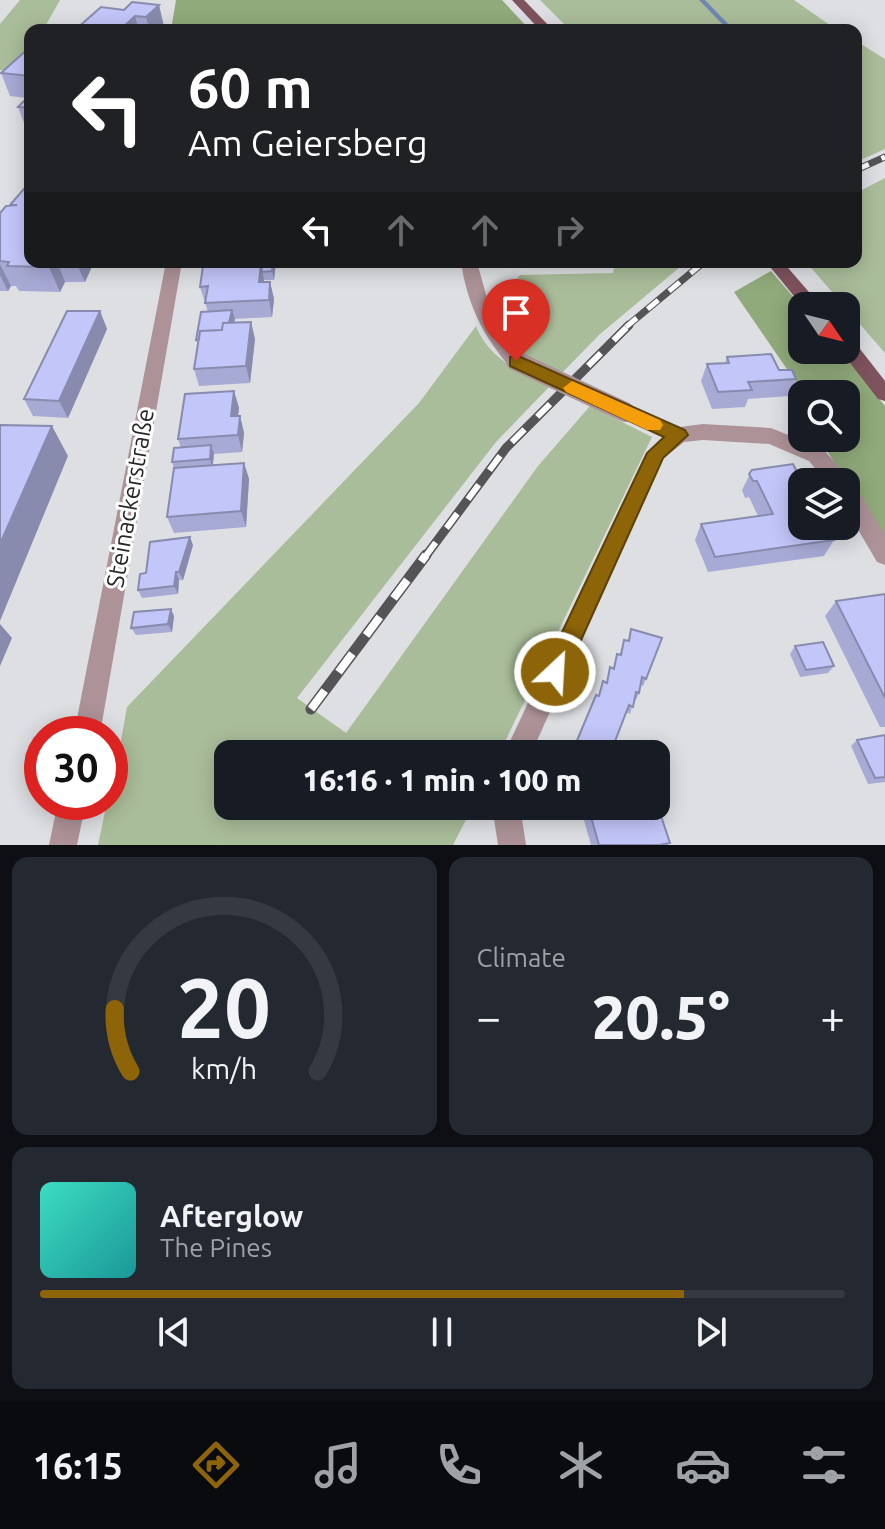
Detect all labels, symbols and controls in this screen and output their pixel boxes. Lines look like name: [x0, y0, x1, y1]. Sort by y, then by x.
icon: left: [56, 56, 160, 160]
text: 60 m: [188, 56, 313, 119]
text: Am Geiersberg: [188, 122, 428, 163]
icon: left: [295, 208, 339, 252]
icon: ahead: [379, 208, 423, 252]
icon: ahead: [463, 208, 507, 252]
icon: right: [547, 208, 591, 252]
pin: [482, 279, 550, 361]
icon: arrive: [494, 291, 538, 335]
north arrow: [788, 292, 860, 364]
map controls: [788, 292, 860, 540]
button: search: [788, 380, 860, 452]
street label: Steinackerstraße: [101, 406, 159, 590]
button: layers: [788, 468, 860, 540]
position arrow: [513, 630, 597, 714]
speed limit sign: 30: [24, 716, 128, 820]
text: 16:16 · 1 min · 100 m: [303, 763, 581, 797]
text: Climate: [477, 943, 566, 972]
text: 20: [177, 960, 271, 1054]
text: 20.5°: [592, 983, 730, 1050]
text: −: [477, 992, 501, 1041]
text: +: [820, 992, 845, 1041]
text: km/h: [191, 1052, 257, 1084]
text: Afterglow: [160, 1199, 303, 1233]
text: The Pines: [160, 1233, 272, 1262]
icon: previous: [152, 1310, 196, 1354]
icon: pause: [420, 1310, 464, 1354]
icon: next: [689, 1310, 733, 1354]
icon: directions: [188, 1437, 244, 1493]
icon: music: [310, 1437, 366, 1493]
icon: phone: [431, 1437, 487, 1493]
icon: climate: [553, 1437, 609, 1493]
icon: car: [675, 1437, 731, 1493]
icon: filters: [796, 1437, 852, 1493]
text: 16:15: [33, 1445, 123, 1486]

